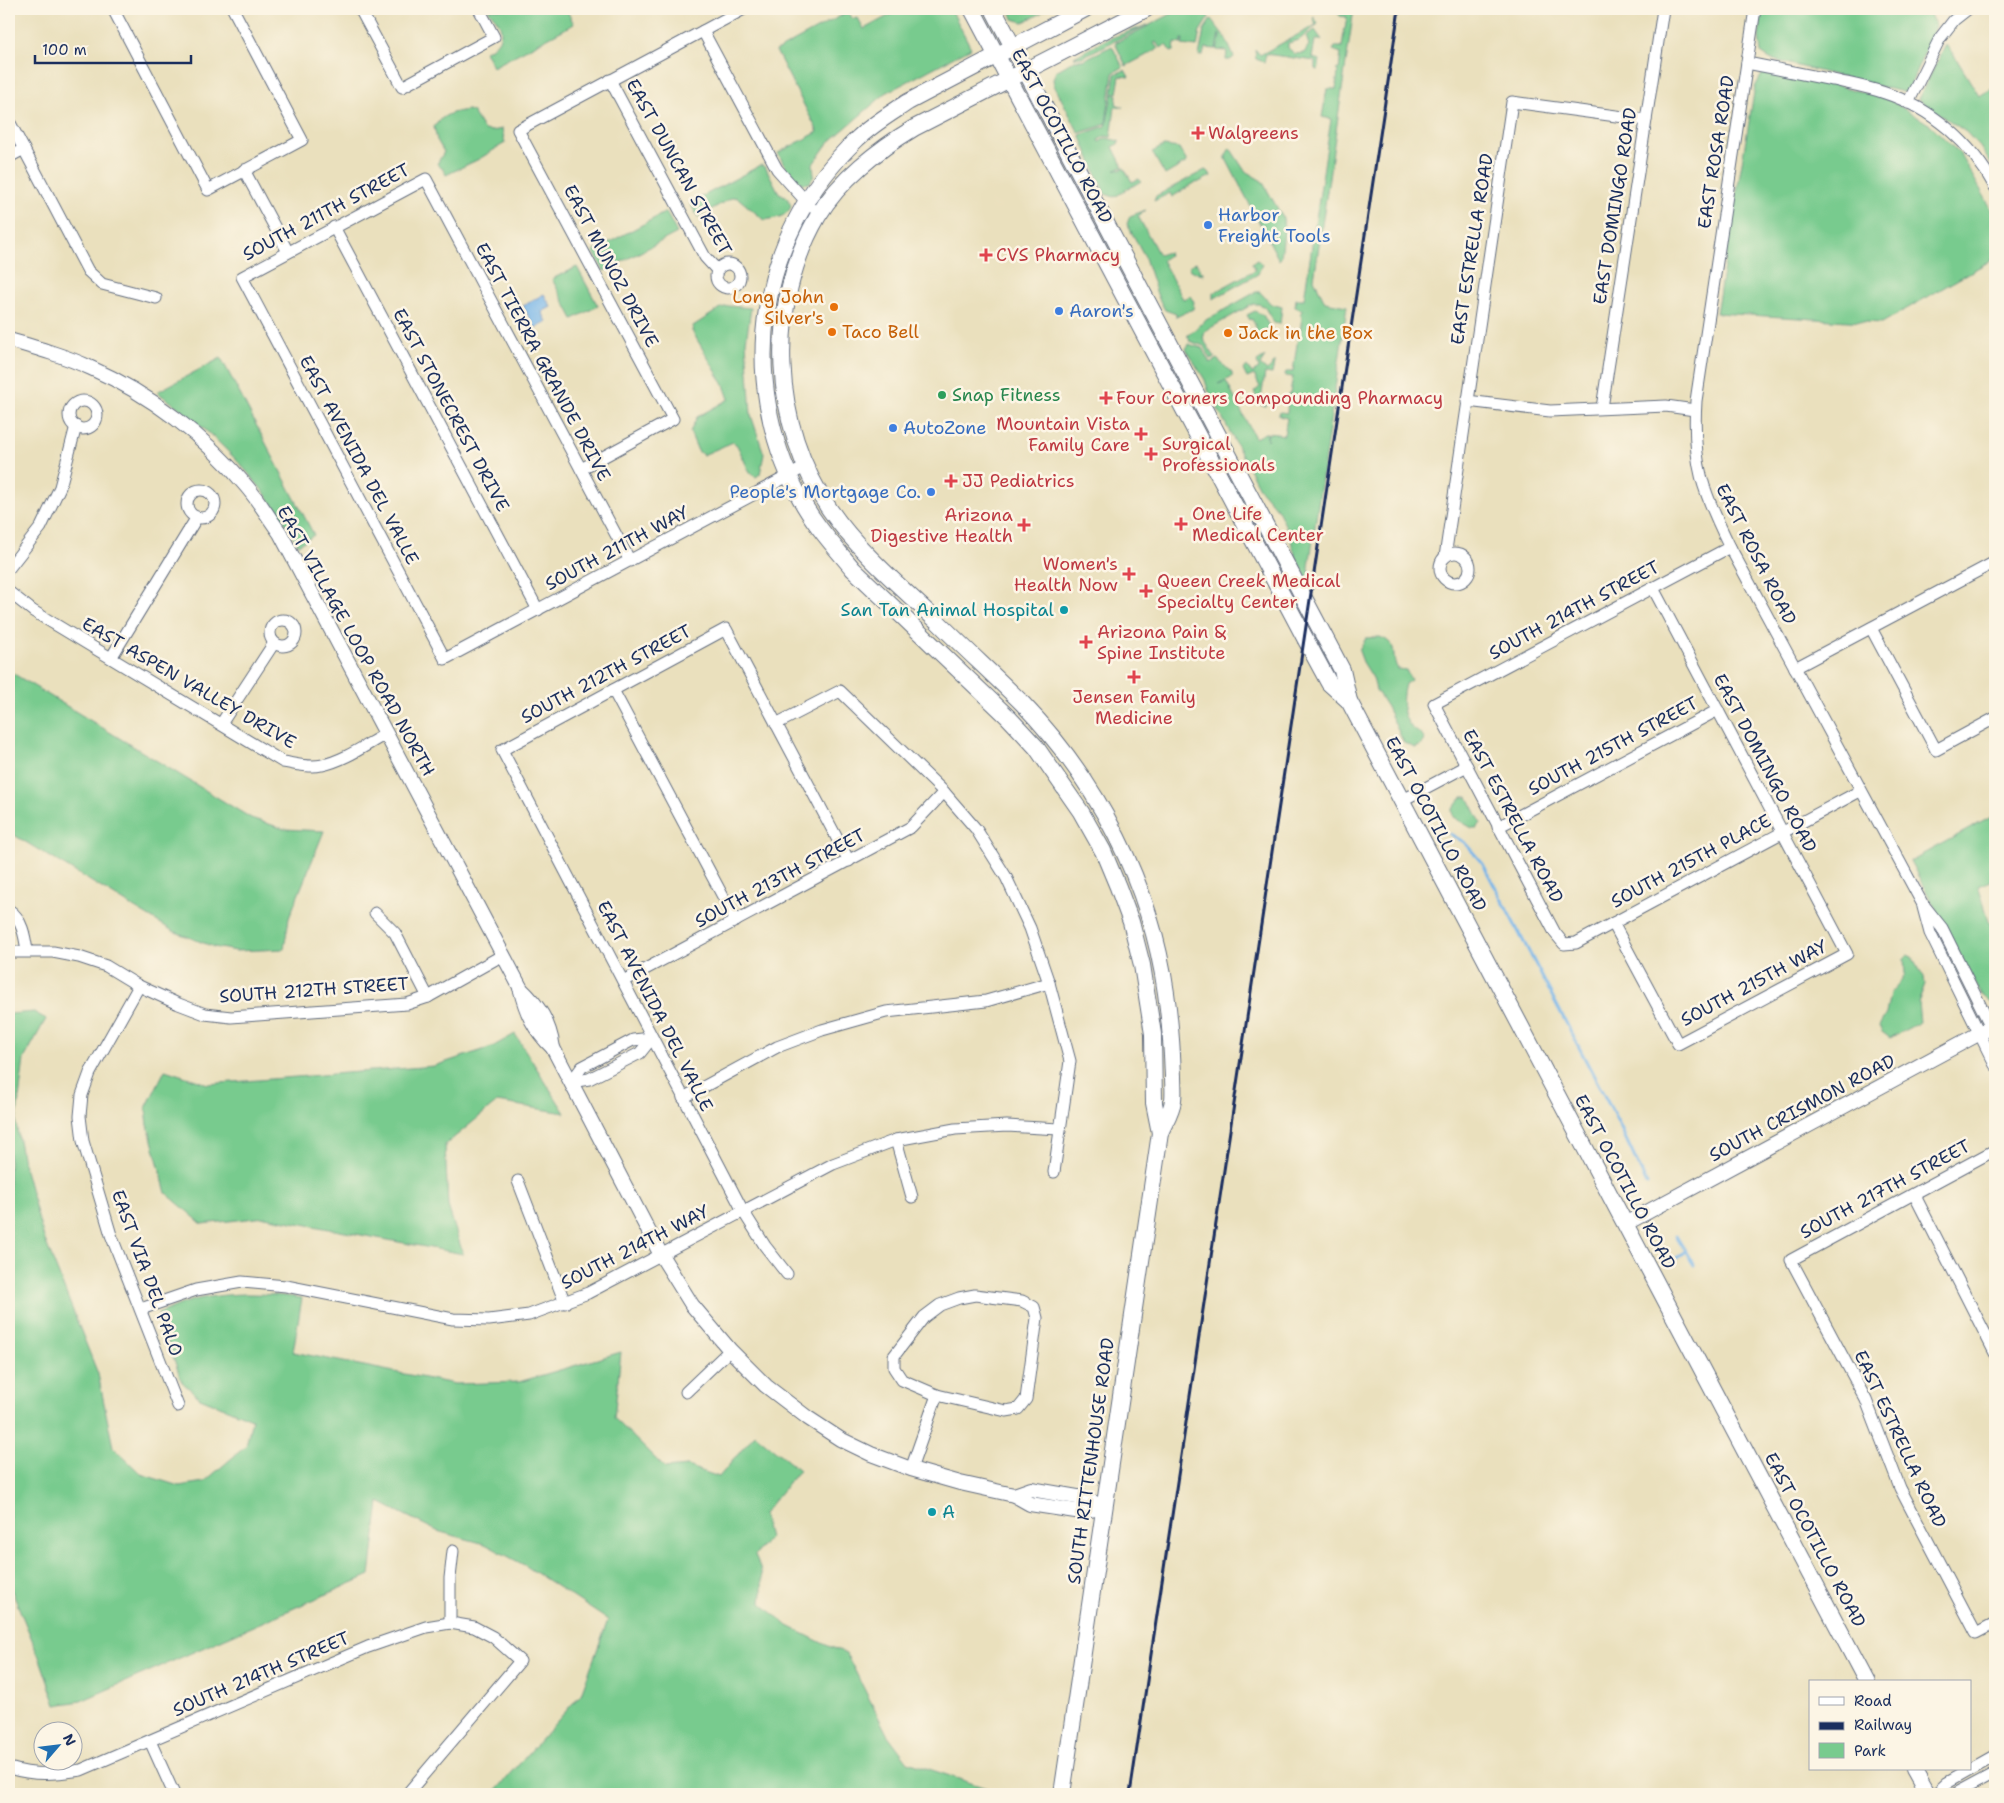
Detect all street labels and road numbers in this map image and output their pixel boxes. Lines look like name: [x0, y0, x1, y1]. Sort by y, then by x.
street label: EAST OCOTILLO ROAD: [1006, 44, 1118, 228]
street label: EAST ROSA ROAD: [1692, 74, 1740, 230]
street label: EAST DUNCAN STREET: [621, 75, 737, 259]
street label: EAST DOMINGO ROAD: [1588, 106, 1642, 306]
street label: EAST ESTRELLA ROAD: [1445, 152, 1499, 346]
street label: SOUTH 211TH STREET: [238, 158, 414, 266]
street label: EAST MUNOZ DRIVE: [558, 180, 664, 352]
street label: EAST TIERRA GRANDE DRIVE: [470, 239, 616, 485]
street label: EAST STONECREST DRIVE: [387, 304, 515, 516]
street label: EAST AVENIDA DEL VALLE: [294, 351, 424, 569]
street label: EAST ROSA ROAD: [1710, 480, 1802, 629]
street label: SOUTH 211TH WAY: [541, 500, 693, 596]
street label: EAST VILLAGE LOOP ROAD NORTH: [271, 502, 441, 780]
street label: SOUTH 214TH STREET: [1484, 555, 1664, 665]
street label: EAST ASPEN VALLEY DRIVE: [78, 612, 300, 754]
street label: SOUTH 212TH STREET: [517, 619, 695, 729]
street label: EAST DOMINGO ROAD: [1708, 670, 1822, 857]
street label: SOUTH 215TH STREET: [1524, 691, 1702, 801]
street label: EAST ESTRELLA ROAD: [1457, 725, 1569, 907]
street label: EAST OCOTILLO ROAD: [1380, 732, 1492, 916]
street label: SOUTH 215TH PLACE: [1607, 809, 1775, 913]
street label: SOUTH 213TH STREET: [691, 823, 869, 933]
street label: EAST AVENIDA DEL VALLE: [591, 897, 719, 1115]
street label: SOUTH 215TH WAY: [1676, 934, 1832, 1032]
street label: SOUTH 212TH STREET: [218, 971, 410, 1009]
street label: SOUTH CRISMON ROAD: [1705, 1049, 1899, 1167]
street label: EAST OCOTILLO ROAD: [1569, 1090, 1681, 1274]
street label: SOUTH 217TH STREET: [1796, 1134, 1974, 1244]
street label: EAST VIA DEL PALO: [106, 1187, 188, 1359]
street label: SOUTH 214TH WAY: [557, 1199, 714, 1295]
street label: SOUTH RITTENHOUSE ROAD: [1062, 1336, 1120, 1586]
street label: EAST ESTRELLA ROAD: [1848, 1346, 1952, 1532]
street label: EAST OCOTILLO ROAD: [1759, 1448, 1871, 1632]
street label: SOUTH 214TH STREET: [169, 1626, 353, 1722]

